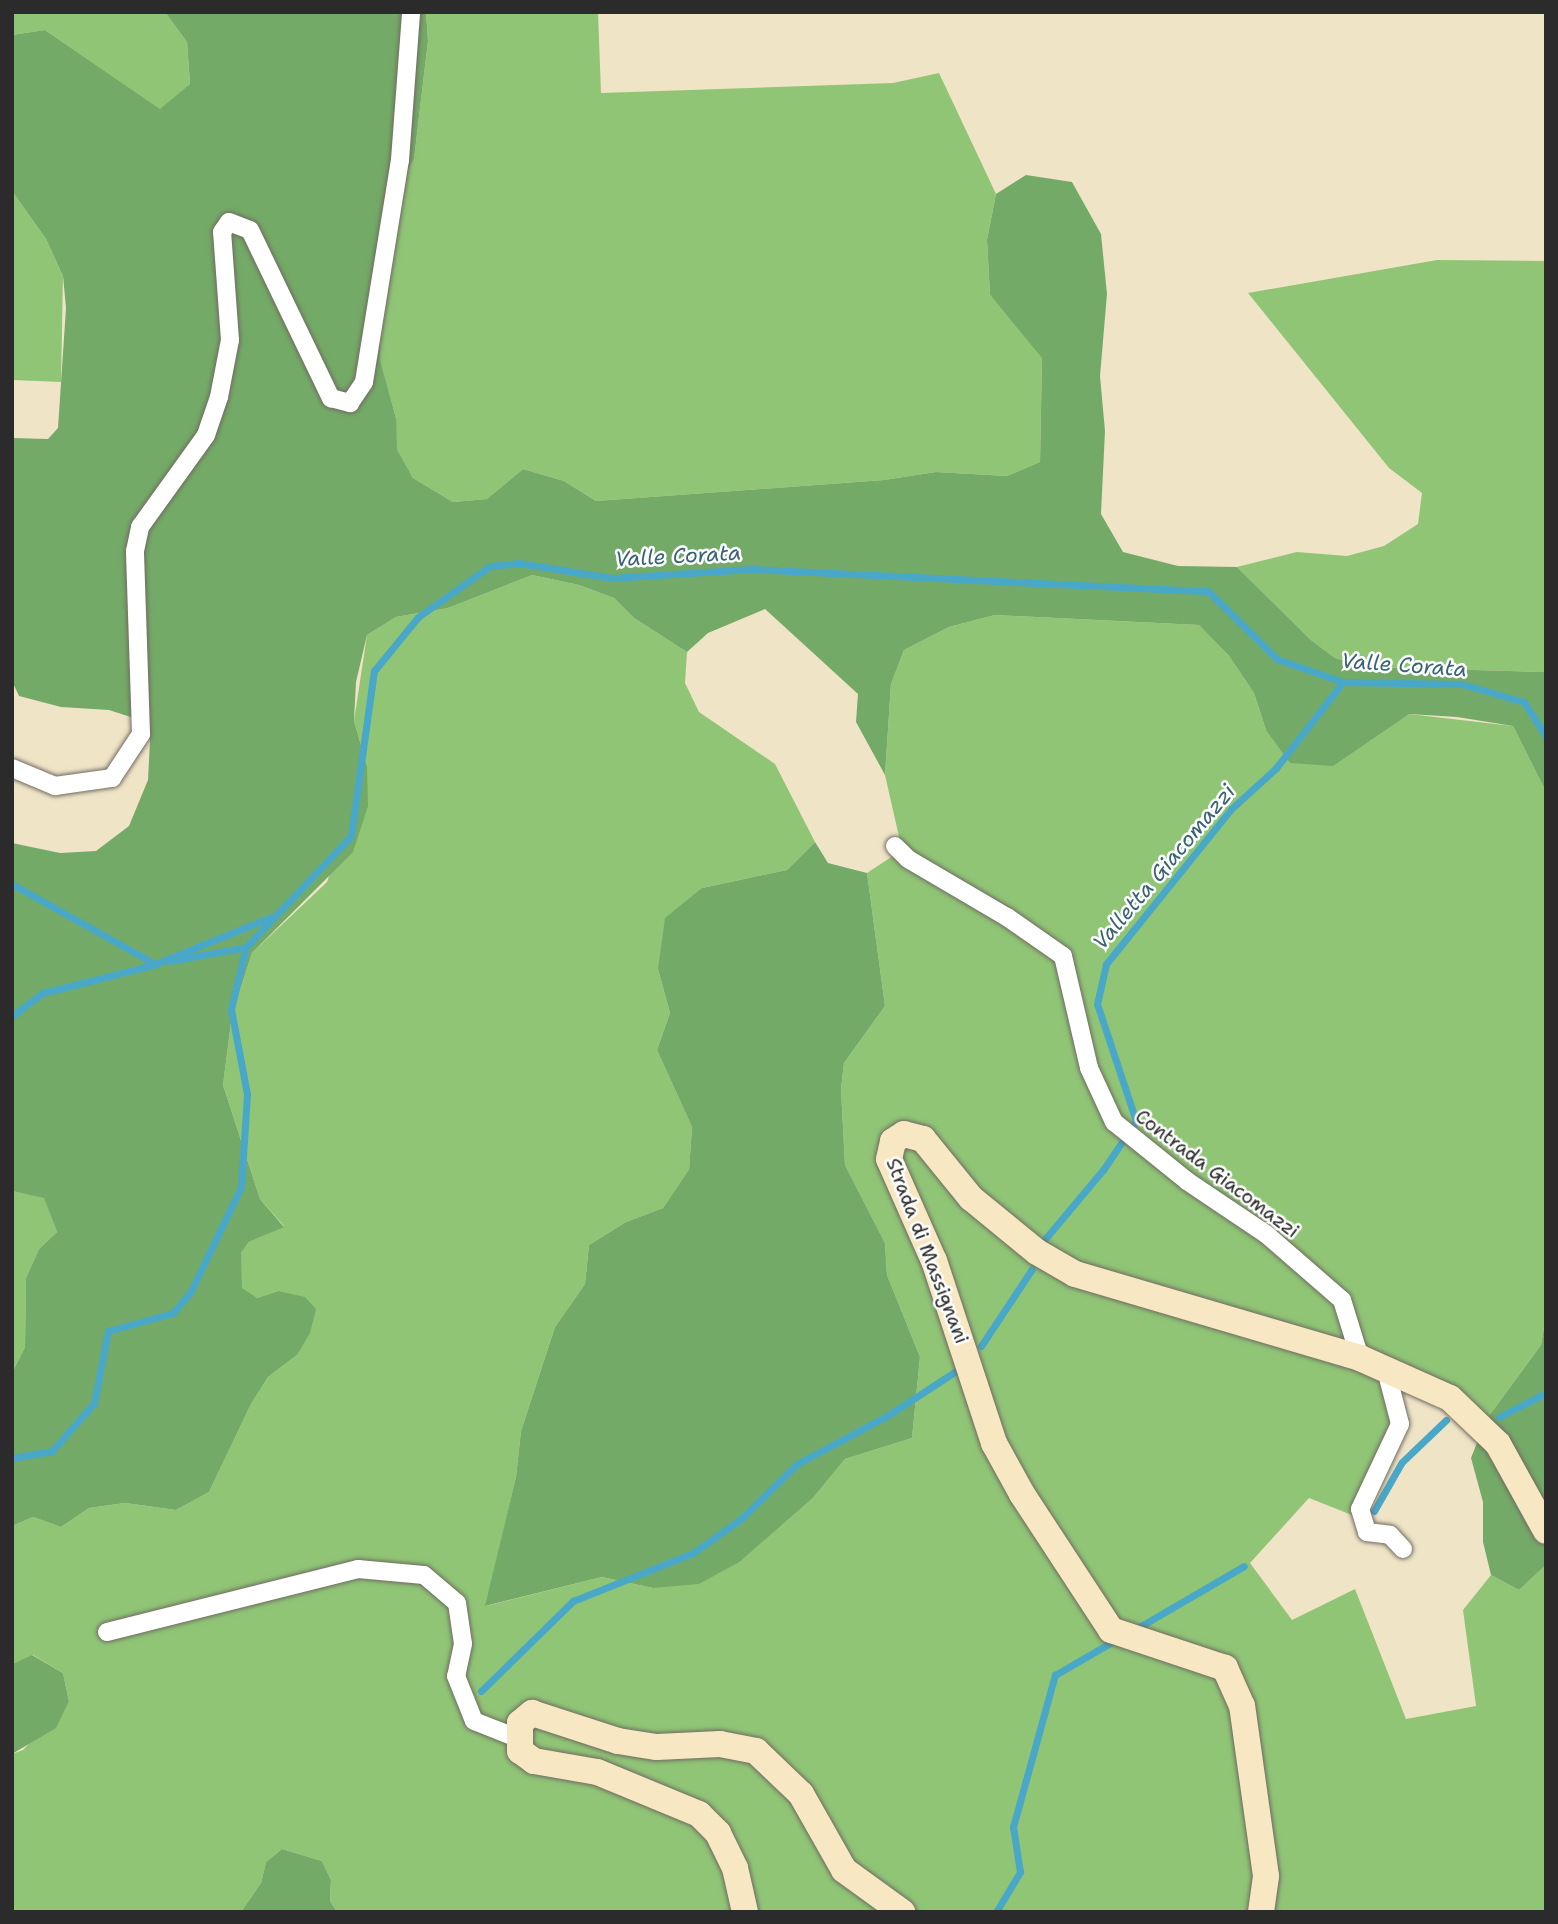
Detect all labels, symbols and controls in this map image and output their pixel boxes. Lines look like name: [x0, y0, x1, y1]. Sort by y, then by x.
water label: Valle Corata: [614, 540, 742, 572]
water label: Valle Corata: [1340, 648, 1468, 682]
water label: Valletta Giacomazzi: [1088, 779, 1240, 955]
street label: Contrada Giacomazzi: [1131, 1105, 1303, 1243]
street label: Strada di Massignani: [881, 1155, 973, 1347]

